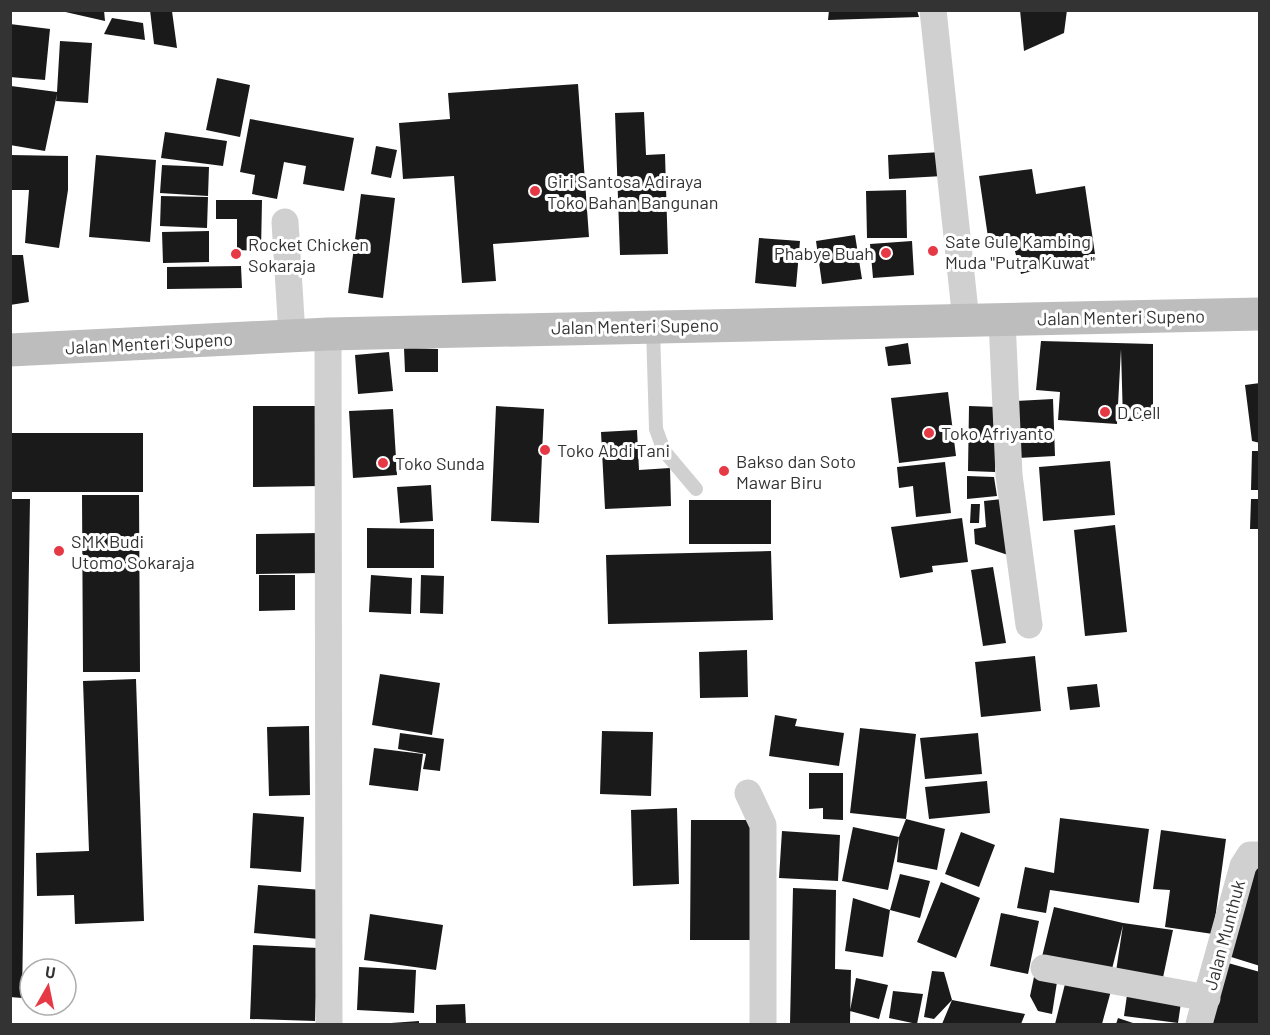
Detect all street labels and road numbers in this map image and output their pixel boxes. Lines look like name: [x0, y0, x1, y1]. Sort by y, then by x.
street label: Jalan Menteri Supeno: [1037, 305, 1205, 329]
street label: Jalan Menteri Supeno: [551, 314, 719, 338]
street label: Jalan Menteri Supeno: [65, 328, 233, 358]
street label: Jalan Munthuk: [1199, 877, 1249, 993]

